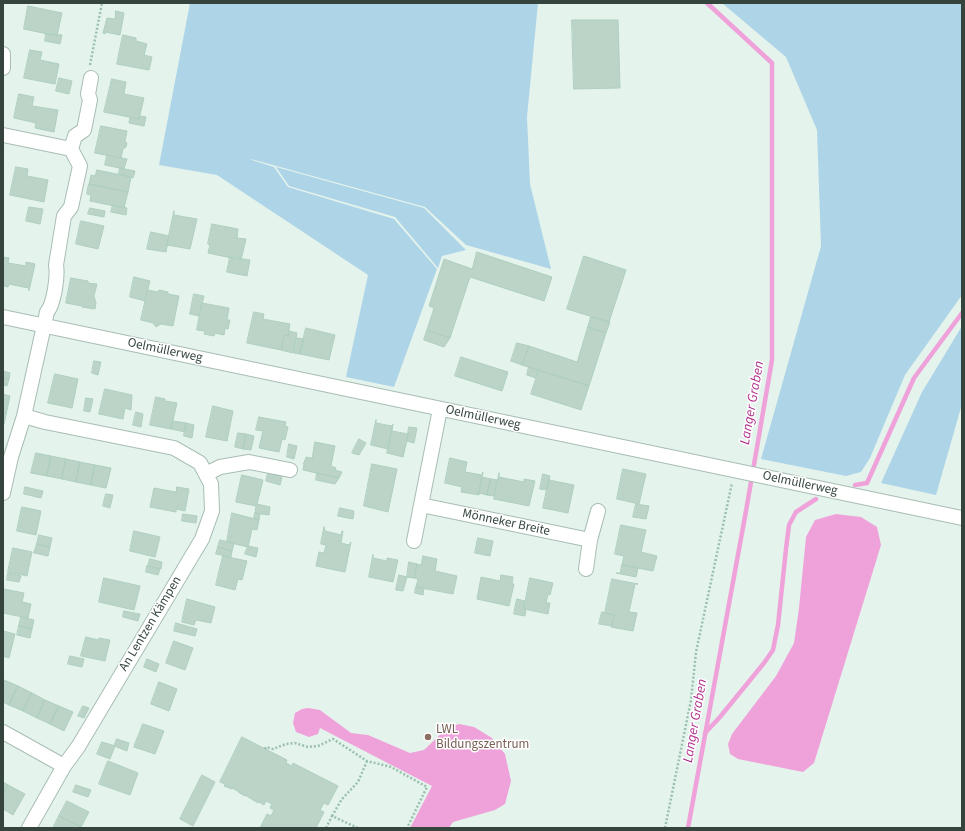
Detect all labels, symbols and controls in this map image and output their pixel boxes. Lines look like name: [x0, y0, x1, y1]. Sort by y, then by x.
street label: Oelmüllerweg: [126, 335, 204, 367]
water label: Langer Graben: [737, 360, 769, 446]
street label: Oelmüllerweg: [444, 402, 522, 434]
street label: Oelmüllerweg: [761, 468, 839, 500]
street label: Mönneker Breite: [461, 506, 551, 540]
street label: An Lentzen Kämpen: [116, 574, 186, 674]
water label: Langer Graben: [680, 678, 712, 764]
place label: LWL Bildungszentrum: [436, 722, 529, 753]
marker: LWL Bildungszentrum: [423, 732, 433, 742]

